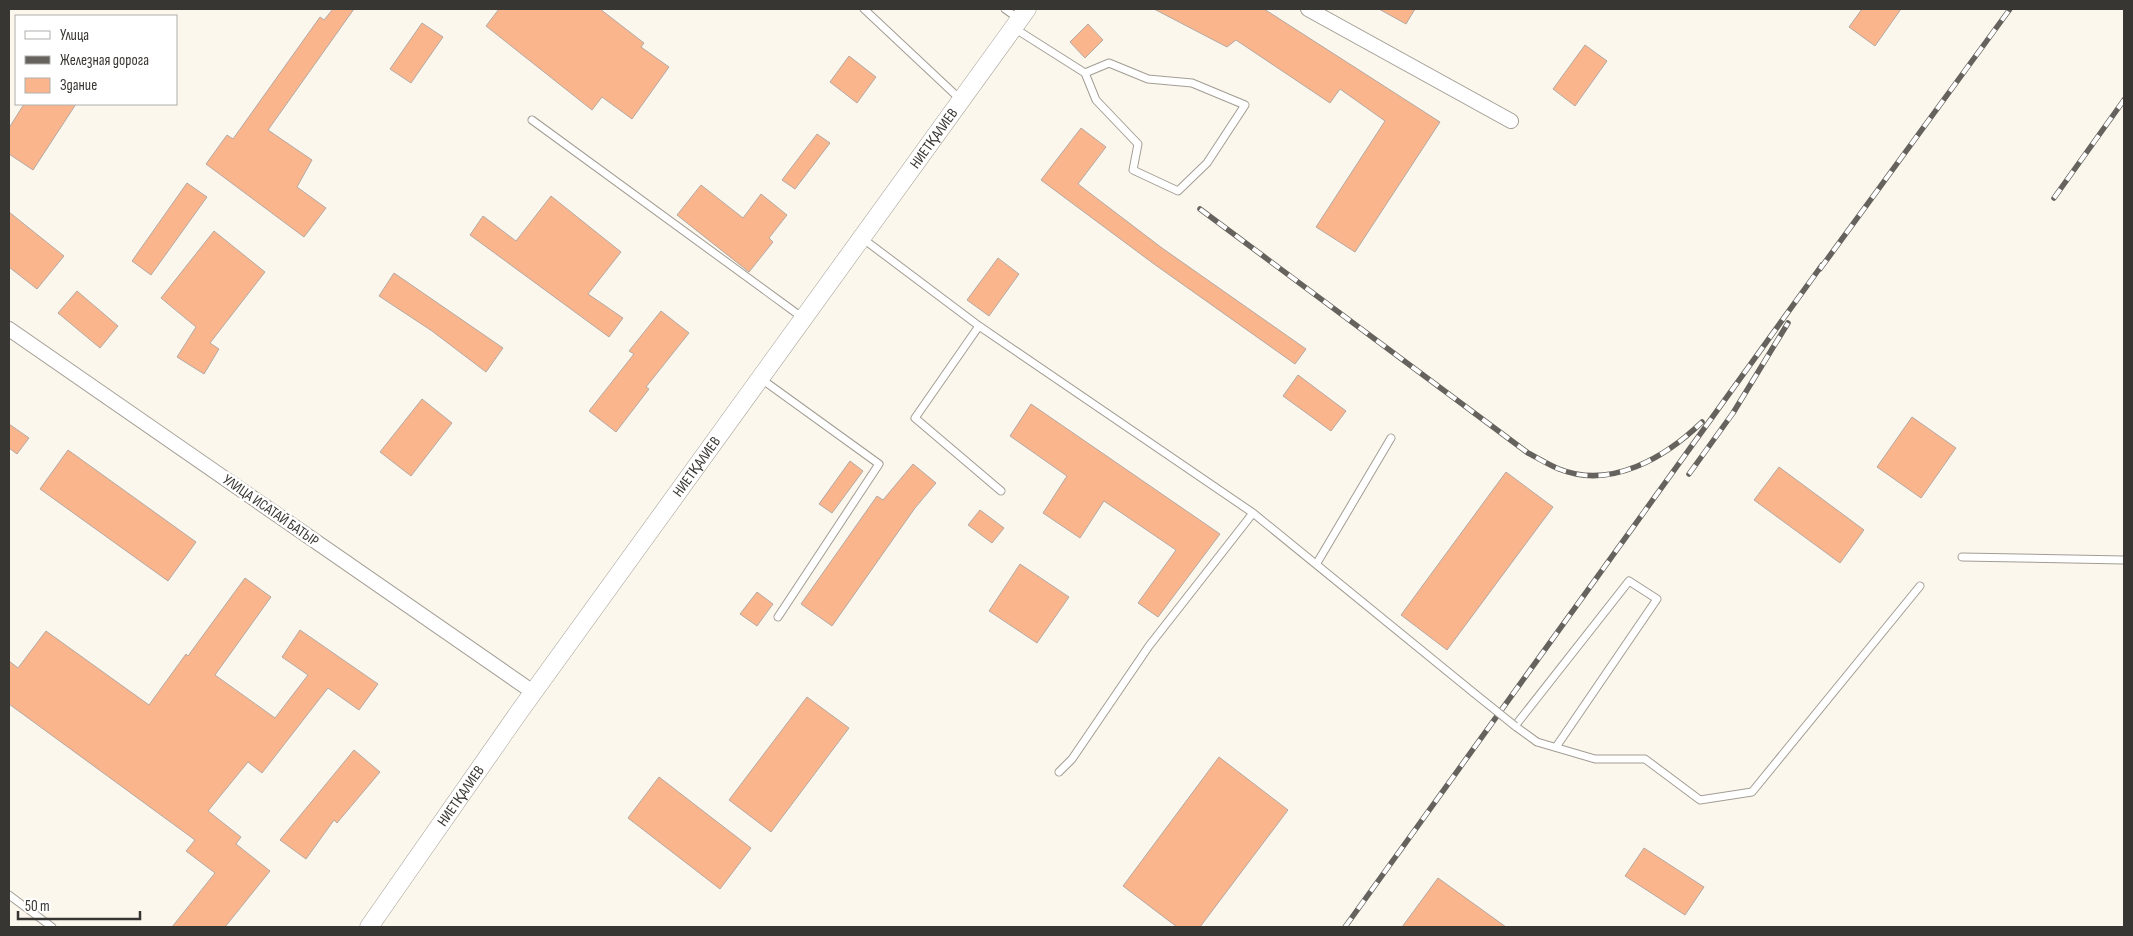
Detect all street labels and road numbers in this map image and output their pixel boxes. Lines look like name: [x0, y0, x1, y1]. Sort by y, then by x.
street label: НИЕТҚАЛИЕВ: [906, 104, 962, 172]
street label: НИЕТҚАЛИЕВ: [669, 433, 725, 501]
street label: УЛИЦА ИСАТАЙ БАТЫР: [219, 470, 322, 551]
street label: НИЕТҚАЛИЕВ: [433, 762, 489, 830]

